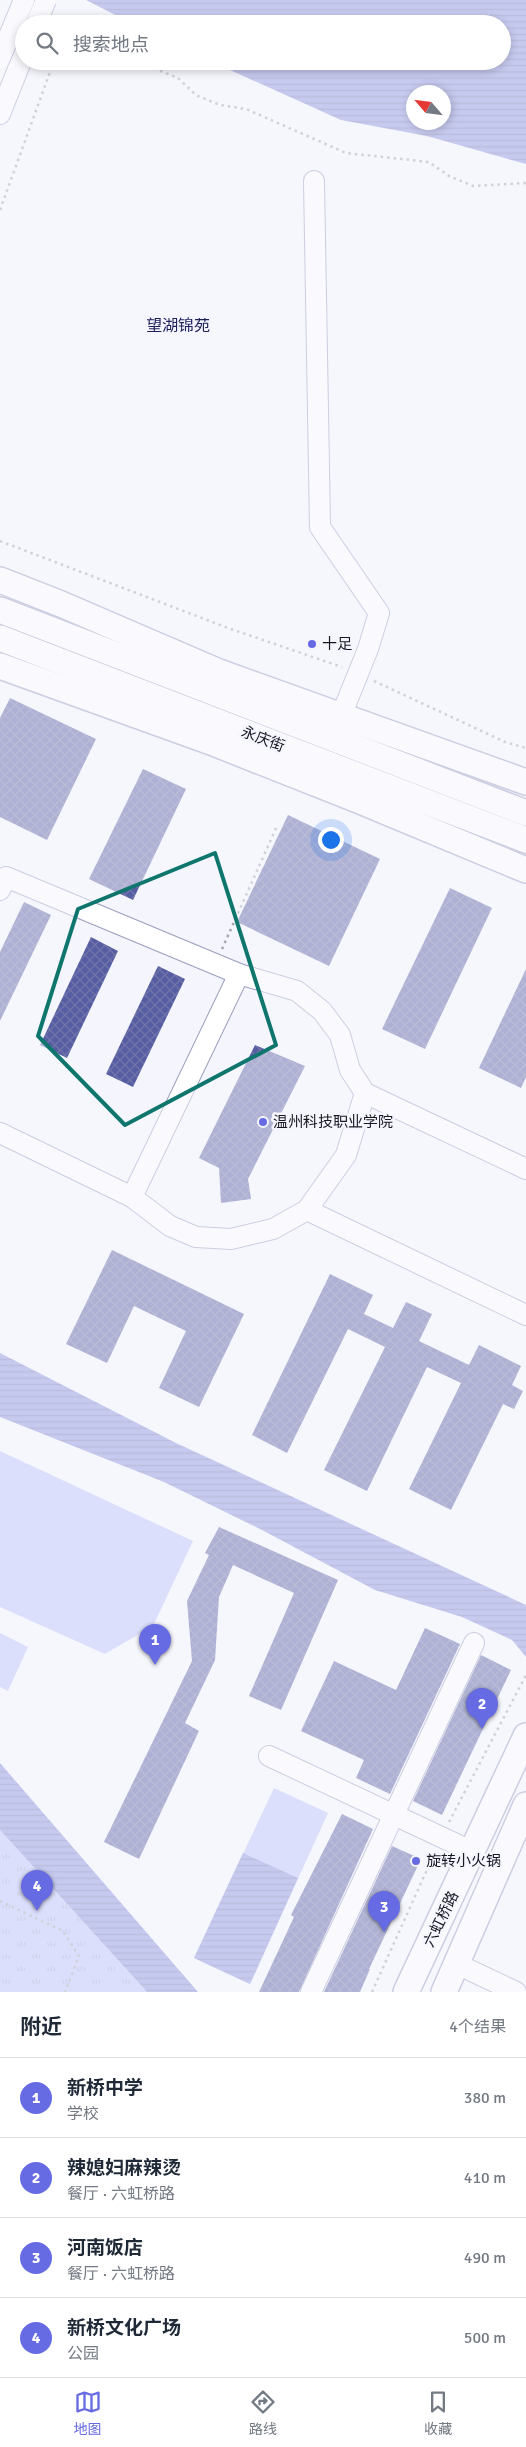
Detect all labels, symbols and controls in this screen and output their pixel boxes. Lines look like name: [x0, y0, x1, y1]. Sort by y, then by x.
search box: [15, 15, 511, 70]
icon: search: [33, 29, 61, 57]
text: 搜索地点: [73, 33, 149, 57]
north arrow: [406, 85, 451, 130]
district label: 望湖锦苑: [146, 316, 210, 336]
place label: 十足: [322, 635, 352, 653]
marker: 十足: [306, 638, 318, 650]
street label: 永庆街: [239, 723, 287, 755]
your location: [318, 827, 344, 853]
place label: 温州科技职业学院: [273, 1113, 393, 1131]
marker: 温州科技职业学院: [257, 1116, 269, 1128]
pin: 1: [139, 1624, 171, 1665]
pin: 2: [466, 1688, 498, 1729]
place label: 旋转小火锅: [426, 1852, 501, 1870]
marker: 旋转小火锅: [410, 1855, 422, 1867]
pin: 4: [21, 1870, 53, 1911]
street label: 六虹桥路: [420, 1888, 462, 1950]
pin: 3: [368, 1891, 400, 1932]
text: 附近: [20, 2014, 62, 2040]
text: 4个结果: [449, 2017, 506, 2037]
text: 新桥中学: [67, 2076, 143, 2100]
text: 1: [32, 2088, 40, 2108]
text: 380 m: [464, 2088, 506, 2108]
text: 学校: [67, 2104, 99, 2124]
text: 辣媳妇麻辣烫: [67, 2156, 181, 2180]
text: 2: [32, 2168, 40, 2188]
text: 410 m: [464, 2168, 506, 2188]
text: 餐厅 · 六虹桥路: [67, 2184, 175, 2204]
text: 河南饭店: [67, 2236, 143, 2260]
text: 3: [32, 2248, 40, 2268]
text: 490 m: [464, 2248, 506, 2268]
text: 餐厅 · 六虹桥路: [67, 2264, 175, 2284]
text: 新桥文化广场: [67, 2316, 181, 2340]
text: 4: [32, 2328, 40, 2348]
text: 500 m: [464, 2328, 506, 2348]
text: 公园: [67, 2344, 99, 2364]
tab: 地图: [74, 2388, 102, 2438]
tab: 路线: [249, 2388, 277, 2438]
tab: 收藏: [424, 2388, 452, 2438]

